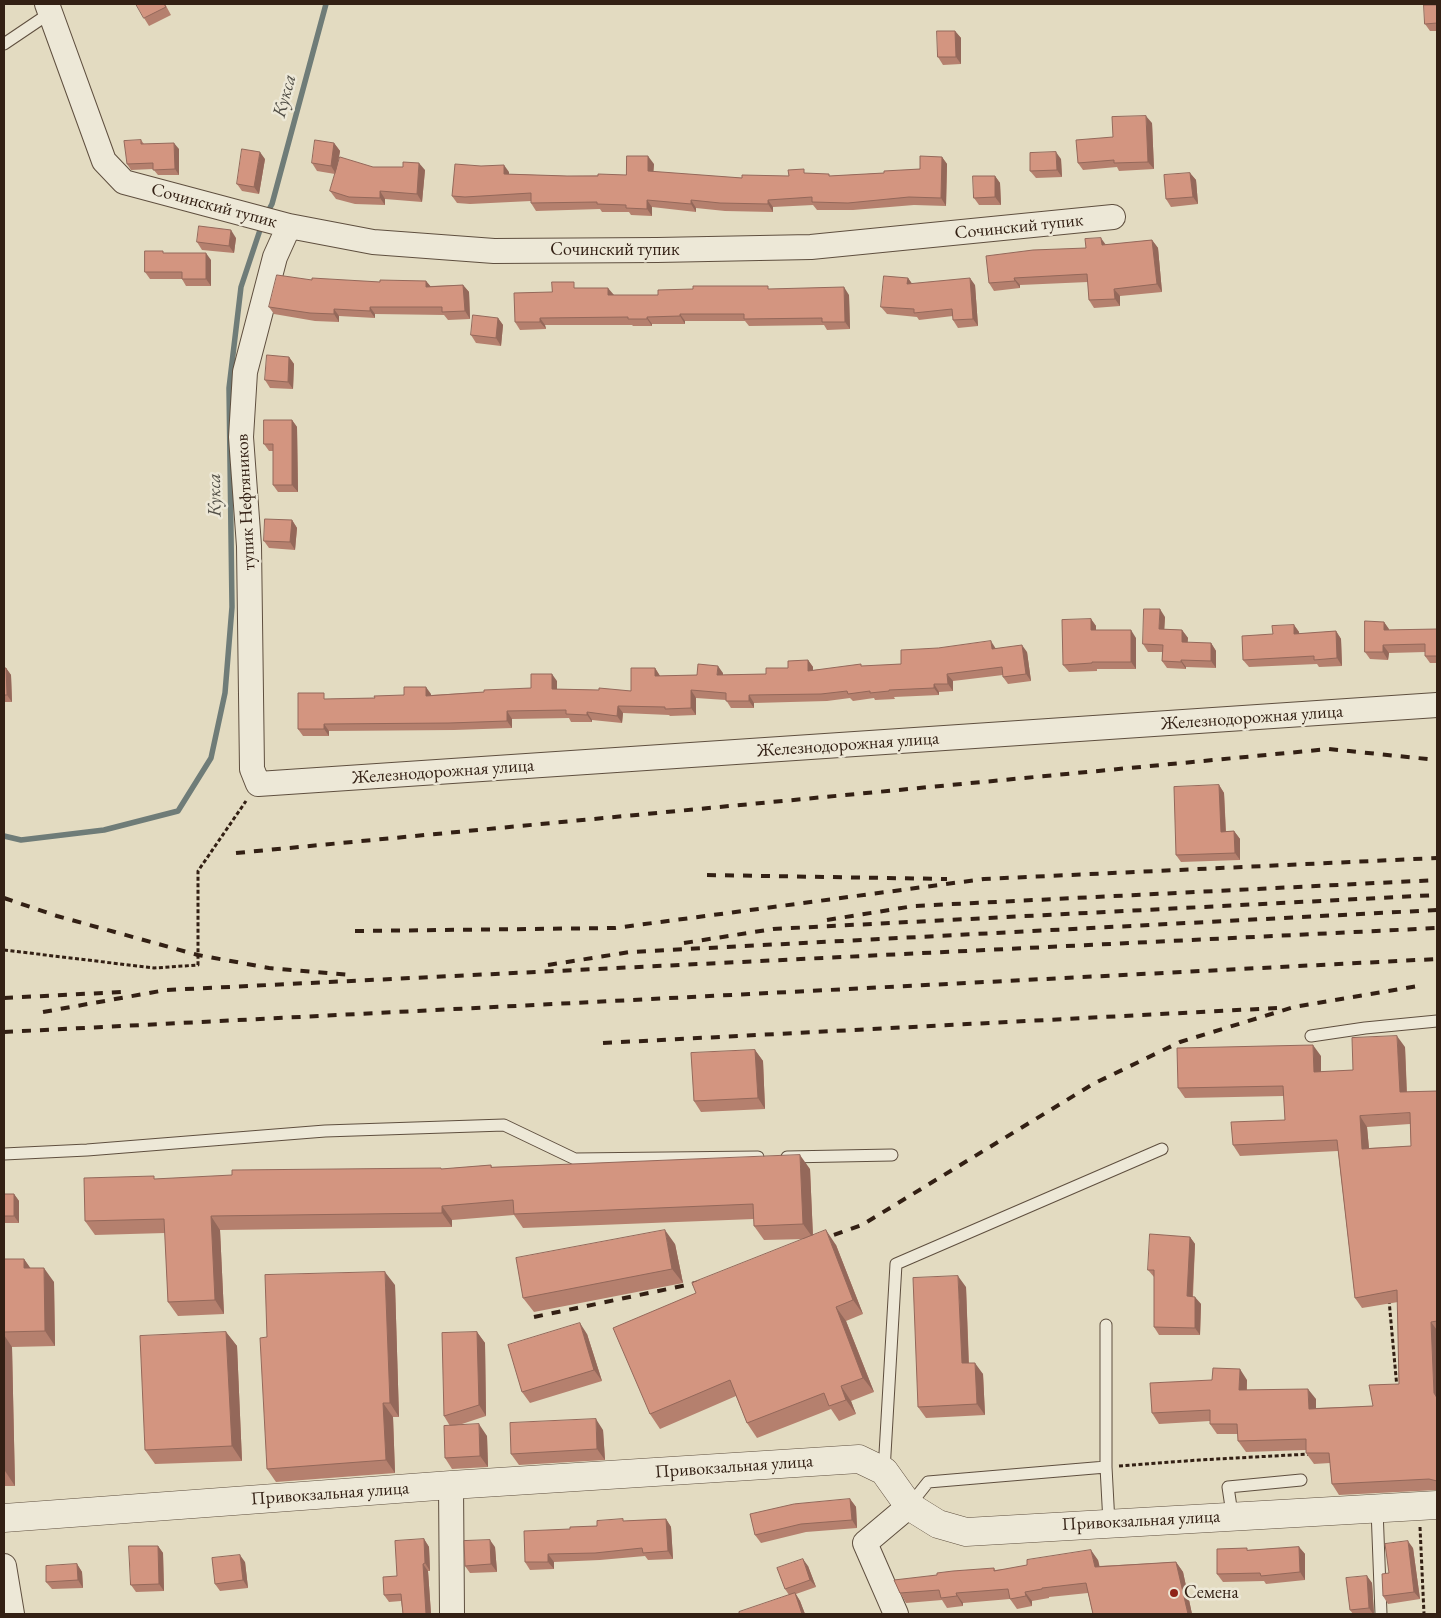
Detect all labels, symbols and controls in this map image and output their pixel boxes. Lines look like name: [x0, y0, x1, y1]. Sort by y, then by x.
water label: Кукса: [268, 72, 302, 120]
street label: Сочинский тупик: [149, 179, 279, 233]
street label: Сочинский тупик: [954, 209, 1084, 245]
street label: Сочинский тупик: [550, 239, 680, 261]
street label: тупик Нефтяников: [232, 433, 260, 571]
water label: Кукса: [203, 473, 227, 517]
street label: Железнодорожная улица: [1160, 701, 1344, 735]
street label: Железнодорожная улица: [756, 728, 940, 762]
street label: Железнодорожная улица: [351, 755, 535, 789]
street label: Привокзальная улица: [654, 1451, 814, 1483]
street label: Привокзальная улица: [250, 1478, 410, 1510]
street label: Привокзальная улица: [1061, 1506, 1221, 1536]
place label: Семена: [1184, 1582, 1239, 1604]
marker: Семена: [1168, 1587, 1180, 1599]

